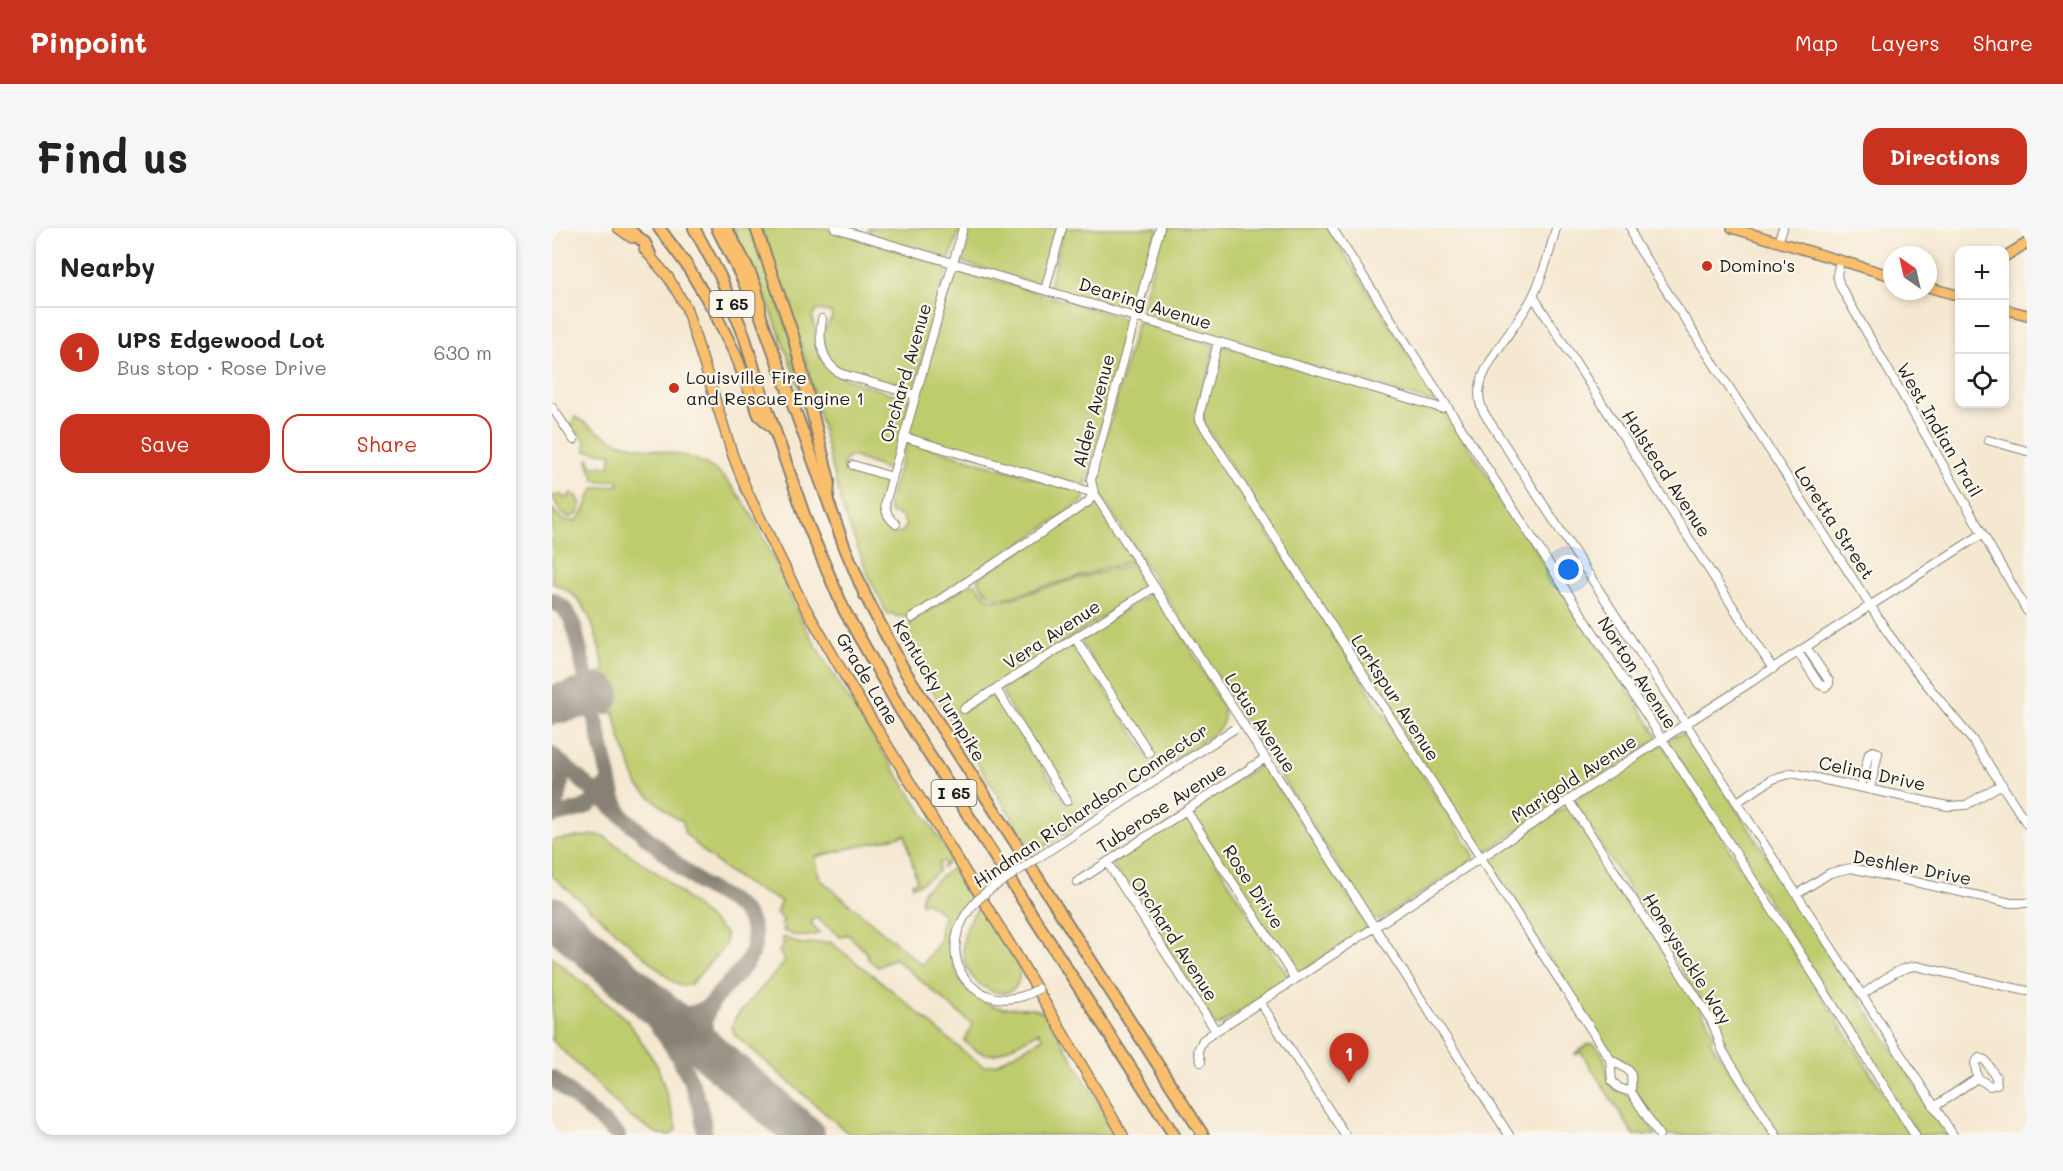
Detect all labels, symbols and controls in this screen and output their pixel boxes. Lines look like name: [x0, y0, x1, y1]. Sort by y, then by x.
text: Pinpoint: [30, 24, 147, 60]
text: Map: [1795, 29, 1838, 56]
text: Layers: [1871, 29, 1940, 56]
text: Share: [1973, 29, 2033, 56]
button: Directions: [1863, 128, 2027, 185]
text: Find us: [36, 129, 188, 184]
north arrow: [1883, 246, 1937, 300]
map controls: [1955, 246, 2009, 408]
button: +: [1955, 246, 2009, 300]
text: Nearby: [60, 250, 155, 284]
place label: Domino's: [1719, 253, 1795, 277]
marker: Domino's: [1700, 259, 1714, 273]
street label: Dearing Avenue: [1076, 271, 1215, 335]
road number: I 65: [710, 291, 754, 317]
street label: Orchard Avenue: [874, 300, 936, 445]
button: −: [1955, 300, 2009, 354]
text: UPS Edgewood Lot: [117, 325, 325, 354]
text: 1: [75, 339, 84, 365]
text: 630 m: [434, 339, 492, 365]
street label: Alder Avenue: [1066, 351, 1120, 470]
text: Bus stop · Rose Drive: [117, 354, 327, 380]
button: locate: [1955, 354, 2009, 408]
street label: West Indian Trail: [1892, 358, 1988, 501]
place label: Louisville Fire and Rescue Engine 1: [686, 365, 864, 410]
marker: Louisville Fire and Rescue Engine 1: [667, 381, 681, 395]
street label: Halstead Avenue: [1617, 405, 1717, 542]
button: Save: [60, 414, 270, 473]
button: Share: [282, 414, 492, 473]
street label: Loretta Street: [1789, 461, 1880, 584]
your location: [1554, 555, 1583, 584]
street label: Vera Avenue: [998, 594, 1105, 674]
street label: Norton Avenue: [1592, 612, 1683, 733]
street label: Kentucky Turnpike: [888, 615, 992, 766]
street label: Grade Lane: [831, 628, 905, 729]
street label: Larkspur Avenue: [1346, 630, 1446, 765]
street label: Lotus Avenue: [1220, 668, 1302, 777]
street label: Hindman Richardson Connector: [968, 717, 1213, 893]
street label: Marigold Avenue: [1506, 729, 1641, 828]
street label: Celina Drive: [1817, 750, 1928, 796]
street label: Tuberose Avenue: [1092, 756, 1231, 858]
road number: I 65: [932, 780, 976, 806]
street label: Rose Drive: [1218, 840, 1290, 933]
street label: Deshler Drive: [1851, 844, 1974, 890]
street label: Orchard Avenue: [1126, 872, 1224, 1005]
street label: Honeysuckle Way: [1638, 888, 1738, 1029]
pin: 1: [1330, 1034, 1368, 1083]

